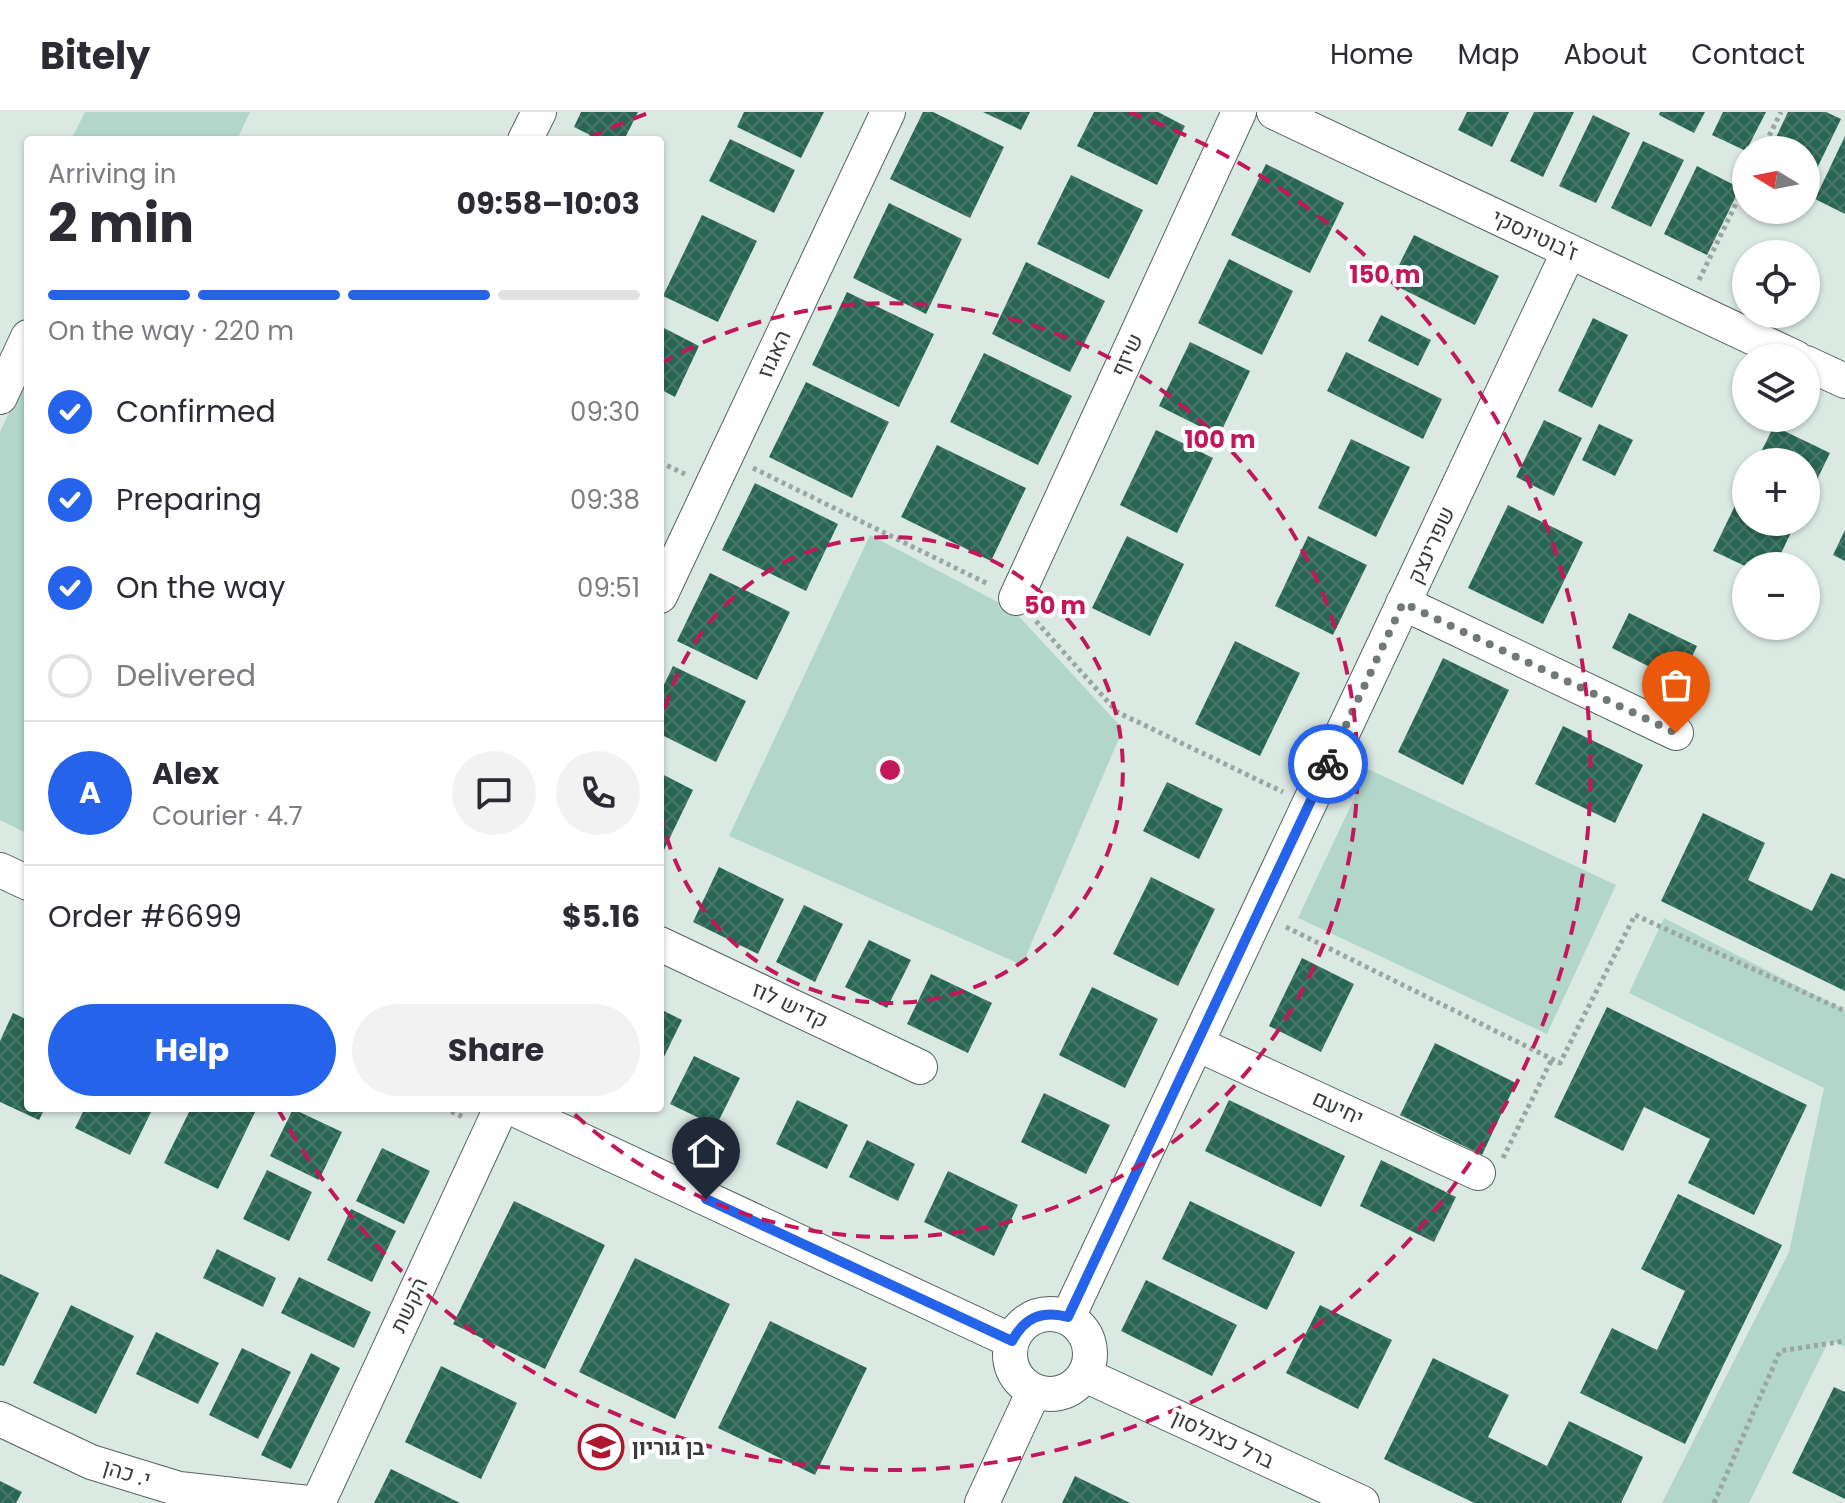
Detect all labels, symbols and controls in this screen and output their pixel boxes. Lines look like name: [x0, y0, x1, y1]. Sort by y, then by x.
text: Bitely: [40, 29, 150, 82]
text: Home: [1330, 35, 1413, 74]
text: Map: [1457, 35, 1519, 74]
text: About: [1563, 35, 1647, 74]
text: Contact: [1691, 35, 1805, 74]
north arrow: [1732, 136, 1820, 224]
map controls: [1732, 136, 1820, 640]
text: Arriving in: [48, 156, 177, 192]
text: 09:58–10:03: [457, 182, 640, 225]
text: 2 min: [48, 187, 194, 260]
street label: ז'בוטינסקי: [1487, 202, 1583, 268]
button: locate: [1732, 240, 1820, 328]
text: 150 m: [1350, 258, 1420, 291]
text: On the way · 220 m: [48, 313, 294, 349]
street label: האגוז: [749, 325, 799, 383]
street label: שיזף: [1103, 328, 1151, 382]
button: layers: [1732, 344, 1820, 432]
icon: check: [48, 390, 92, 434]
text: Confirmed: [116, 390, 276, 433]
text: 09:30: [570, 394, 640, 430]
text: 100 m: [1185, 423, 1255, 456]
button: +: [1732, 448, 1820, 536]
icon: check: [48, 478, 92, 522]
text: Preparing: [116, 478, 262, 521]
text: 09:38: [570, 482, 640, 518]
street label: שפרינצק: [1400, 501, 1462, 589]
button: −: [1732, 552, 1820, 640]
icon: check: [48, 566, 92, 610]
text: On the way: [116, 566, 285, 609]
text: 09:51: [577, 570, 640, 606]
text: 50 m: [1024, 589, 1086, 622]
pin: [1642, 651, 1710, 733]
text: Delivered: [116, 654, 256, 697]
icon: bag: [1654, 663, 1698, 707]
courier: [1288, 724, 1368, 804]
icon: bike: [1306, 742, 1350, 786]
button: chat: [452, 751, 536, 835]
button: phone: [556, 751, 640, 835]
text: Alex: [152, 752, 219, 795]
centre of rings: [876, 756, 904, 784]
text: A: [79, 771, 101, 814]
text: Courier · 4.7: [152, 798, 303, 834]
text: Order #6699: [48, 895, 242, 938]
text: $5.16: [562, 895, 640, 938]
street label: קדיש לוז: [747, 974, 833, 1036]
button: Help: [48, 1004, 336, 1096]
button: Share: [352, 1004, 640, 1096]
street label: יחיעם: [1307, 1083, 1369, 1133]
pin: [672, 1117, 740, 1199]
icon: home: [684, 1129, 728, 1173]
street label: הקשת: [383, 1272, 435, 1338]
street label: ברל כצנלסון: [1167, 1402, 1280, 1476]
school or university icon: בן גוריון: [577, 1423, 625, 1471]
place label: בן גוריון: [632, 1432, 705, 1463]
street label: י. כהן: [99, 1451, 155, 1495]

